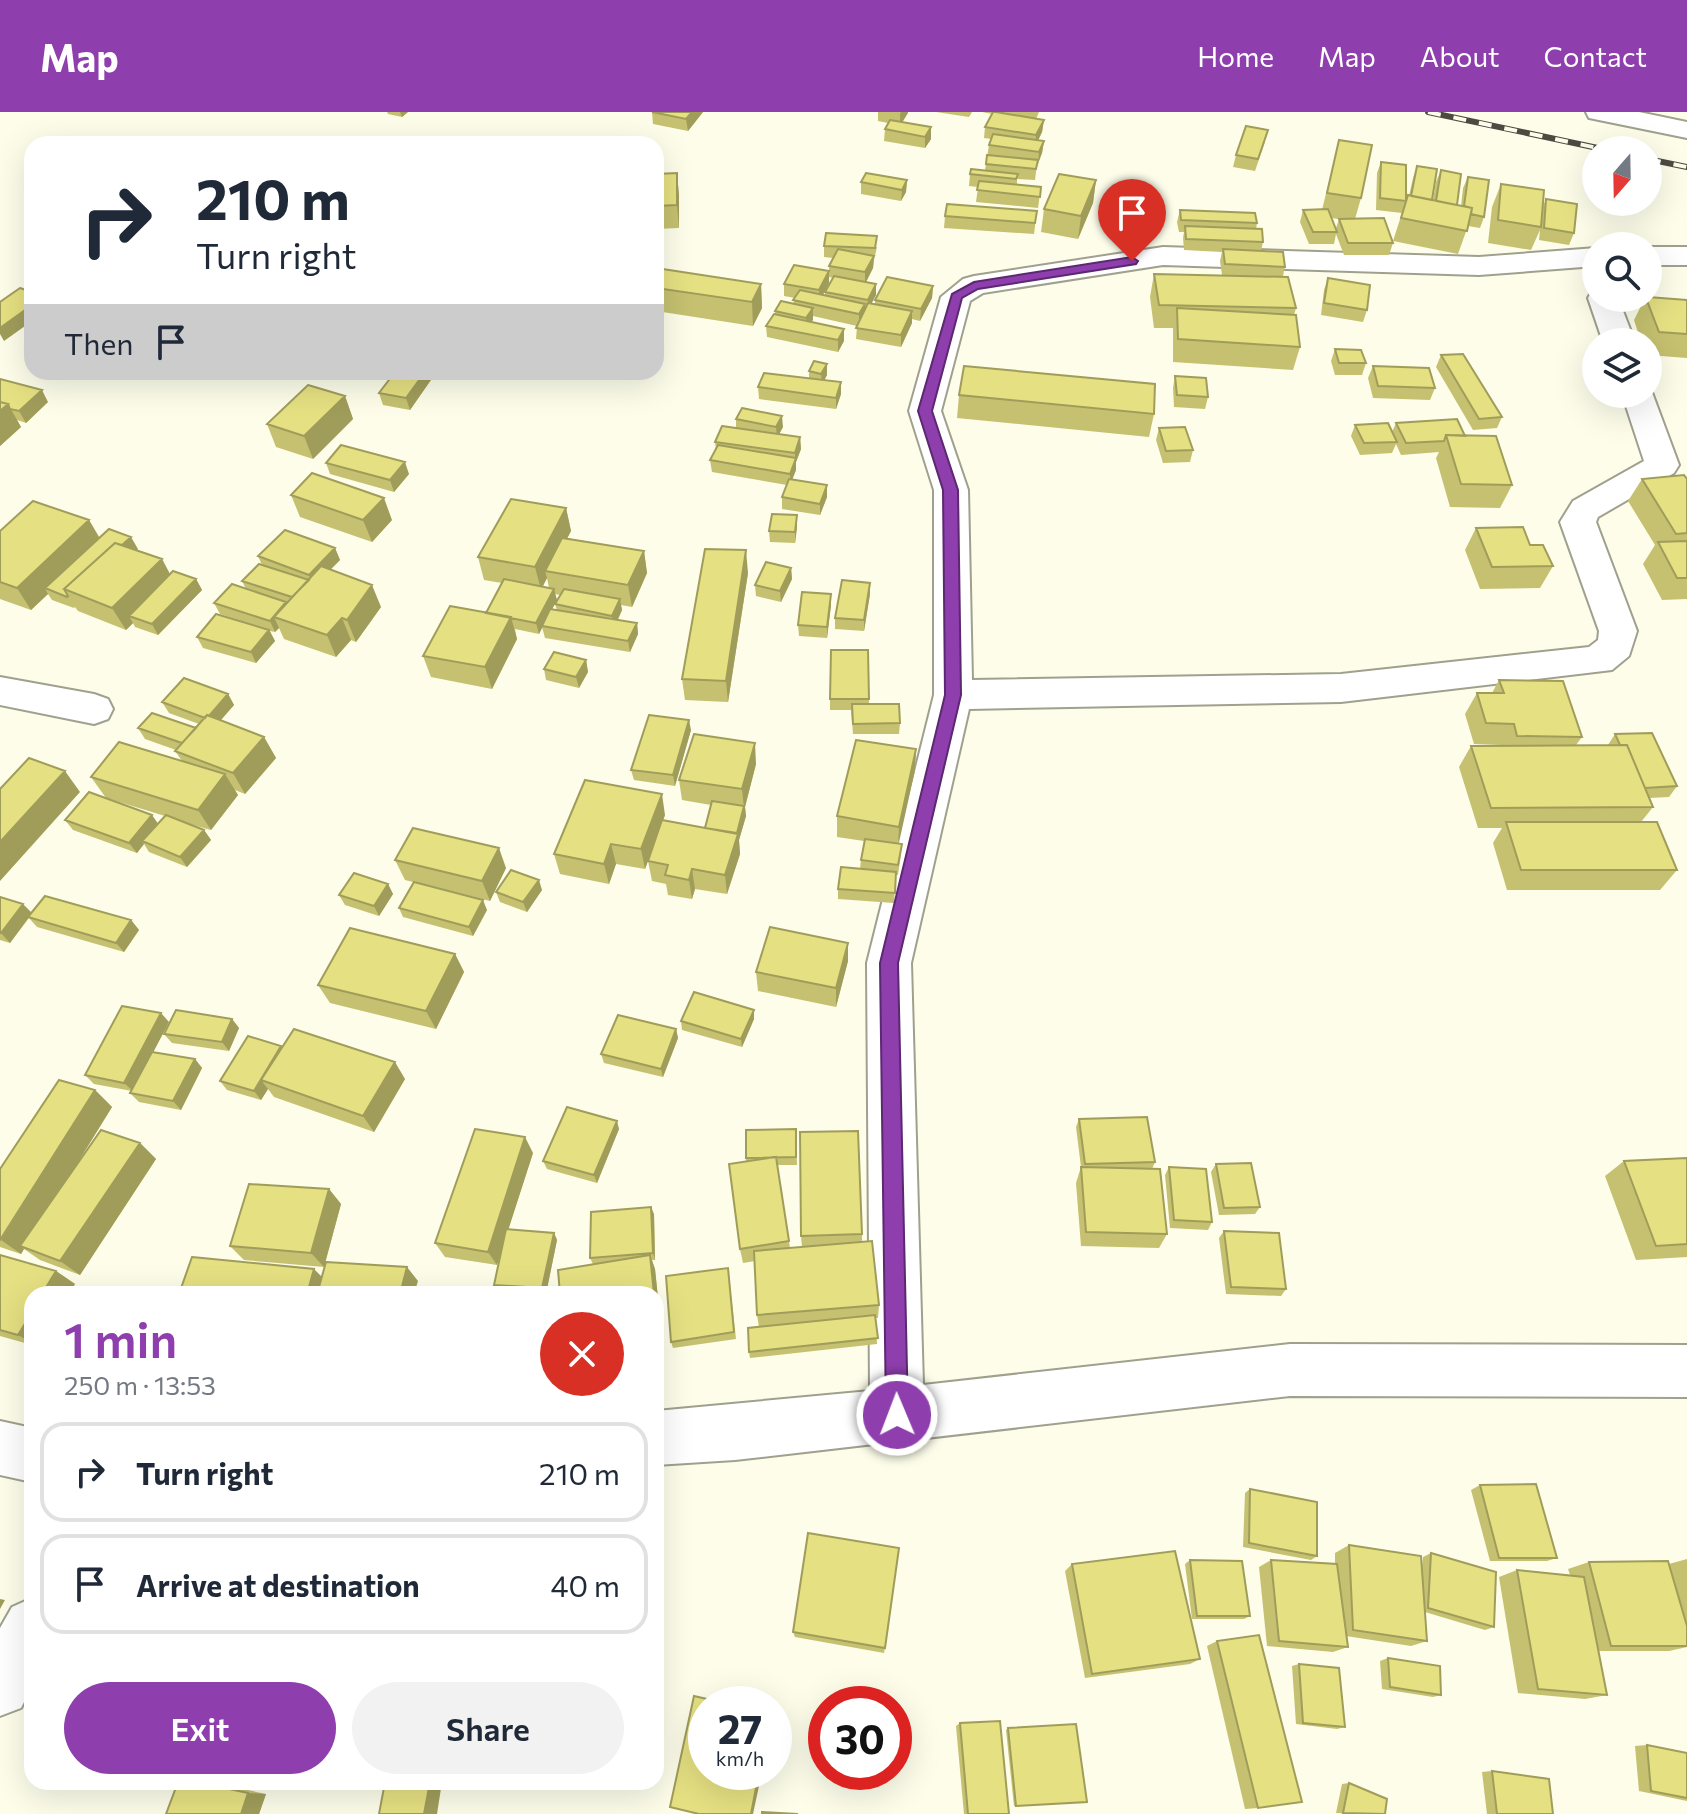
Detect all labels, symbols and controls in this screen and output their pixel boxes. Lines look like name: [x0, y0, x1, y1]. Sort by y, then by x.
text: Map: [40, 33, 119, 80]
text: Home: [1197, 39, 1274, 73]
text: Map: [1318, 39, 1376, 73]
text: About: [1420, 39, 1500, 73]
text: Contact: [1544, 39, 1647, 73]
north arrow: [1582, 136, 1662, 216]
map controls: [1582, 136, 1662, 408]
text: 210 m: [196, 163, 350, 232]
icon: right: [64, 168, 168, 272]
pin: [1098, 179, 1166, 261]
icon: arrive: [1110, 191, 1154, 235]
text: Turn right: [196, 232, 357, 276]
button: search: [1582, 232, 1662, 312]
icon: arrive: [149, 320, 193, 364]
text: Then: [64, 324, 133, 361]
button: layers: [1582, 328, 1662, 408]
text: 1 min: [64, 1309, 177, 1368]
button: close: [540, 1312, 624, 1396]
text: 250 m · 13:53: [64, 1369, 216, 1400]
position arrow: [855, 1373, 939, 1457]
icon: right: [68, 1450, 112, 1494]
text: Turn right: [136, 1454, 273, 1491]
text: 210 m: [539, 1454, 620, 1491]
icon: arrive: [68, 1562, 112, 1606]
text: Arrive at destination: [136, 1566, 420, 1603]
text: 40 m: [551, 1566, 620, 1603]
button: Exit: [64, 1682, 336, 1774]
button: Share: [352, 1682, 624, 1774]
speed limit sign: 30: [808, 1686, 912, 1790]
text: 27: [718, 1703, 762, 1752]
text: km/h: [716, 1746, 764, 1770]

